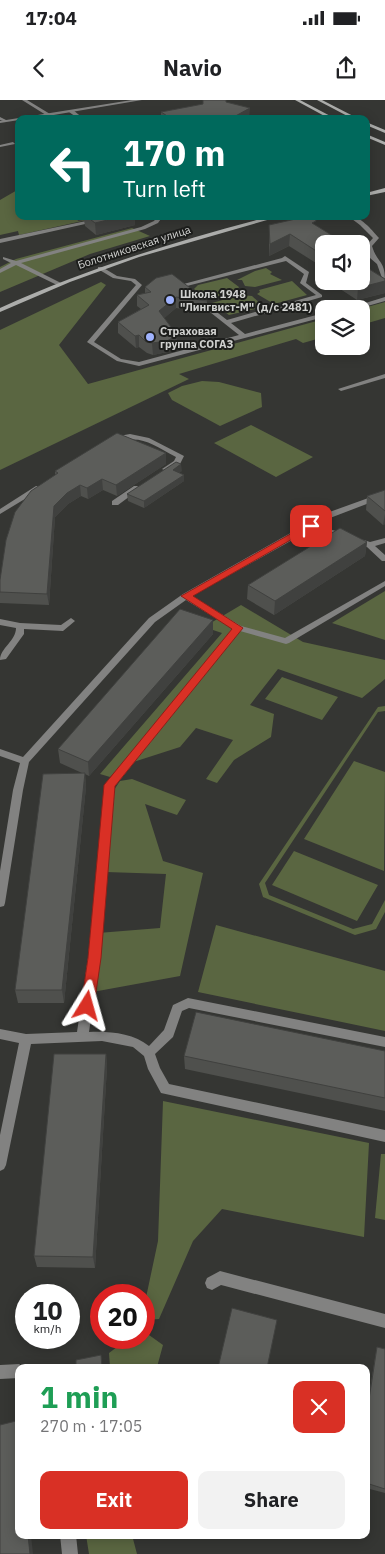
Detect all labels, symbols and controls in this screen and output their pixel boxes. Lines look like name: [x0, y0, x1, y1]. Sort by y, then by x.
text: 17:04: [25, 6, 77, 30]
text: Navio: [163, 53, 222, 82]
icon: back: [25, 54, 53, 82]
icon: share: [332, 54, 360, 82]
text: 170 m: [123, 130, 226, 176]
icon: left: [40, 135, 105, 200]
text: Turn left: [123, 174, 206, 203]
street label: Болотниковская улица: [76, 222, 192, 272]
map controls: [315, 235, 370, 355]
button: sound: [315, 235, 370, 290]
place label: Школа 1948 "Лингвист-М" (д/с 2481): [180, 287, 312, 314]
marker: Школа 1948 "Лингвист-М" (д/с 2481): [164, 294, 176, 306]
button: layers: [315, 300, 370, 355]
place label: Страховая группа СОГАЗ: [160, 324, 234, 351]
marker: Страховая группа СОГАЗ: [144, 331, 156, 343]
pin: [290, 505, 332, 547]
icon: arrive: [297, 512, 325, 540]
position arrow: [60, 979, 112, 1031]
speed limit sign: 20: [90, 1284, 155, 1349]
text: 10: [32, 1294, 63, 1327]
text: km/h: [33, 1321, 62, 1336]
text: 1 min: [40, 1377, 118, 1416]
button: close: [293, 1381, 345, 1433]
text: 270 m · 17:05: [40, 1416, 142, 1436]
button: Exit: [40, 1471, 188, 1529]
button: Share: [198, 1471, 345, 1529]

